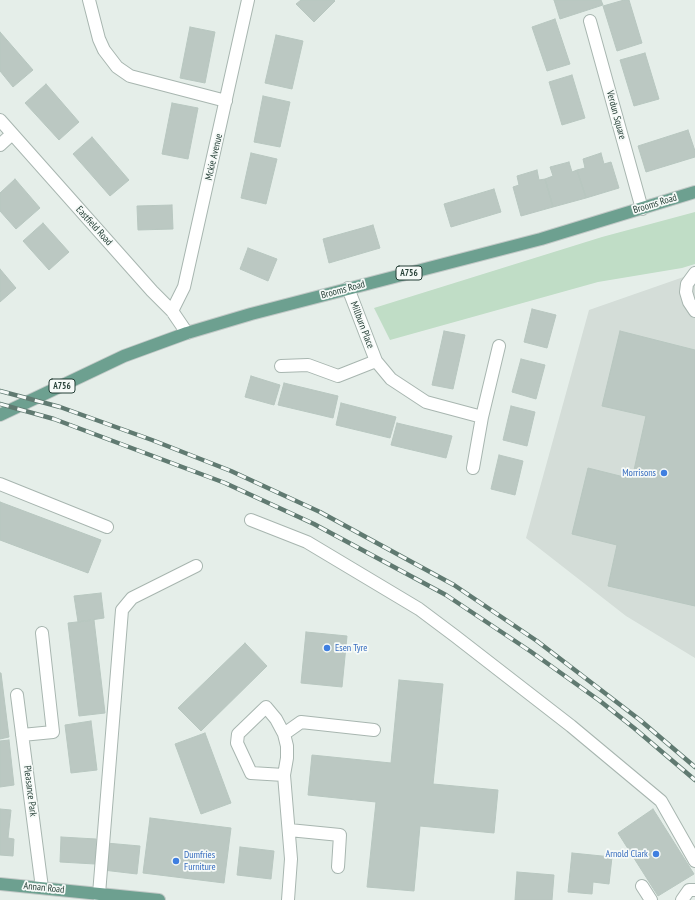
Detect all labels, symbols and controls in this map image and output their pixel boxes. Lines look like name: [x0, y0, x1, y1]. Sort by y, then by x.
street label: Verdun Square: [604, 89, 628, 141]
street label: Mckie Avenue: [203, 132, 225, 182]
street label: Brooms Road: [632, 192, 678, 216]
street label: Eastfield Road: [73, 204, 115, 248]
road number: A756: [396, 266, 422, 280]
street label: Brooms Road: [320, 278, 366, 302]
street label: Millburn Place: [348, 300, 376, 350]
road number: A756: [49, 379, 75, 393]
place label: Morrisons: [622, 467, 656, 479]
marker: Morrisons: [659, 468, 669, 478]
place label: Esen Tyre: [335, 642, 367, 654]
marker: Esen Tyre: [322, 643, 332, 653]
street label: Pleasance Park: [21, 765, 39, 817]
place label: Arnold Clark: [606, 848, 648, 860]
place label: Dumfries Furniture: [184, 849, 216, 872]
marker: Arnold Clark: [651, 849, 661, 859]
marker: Dumfries Furniture: [171, 856, 181, 866]
street label: Annan Road: [23, 880, 65, 896]

